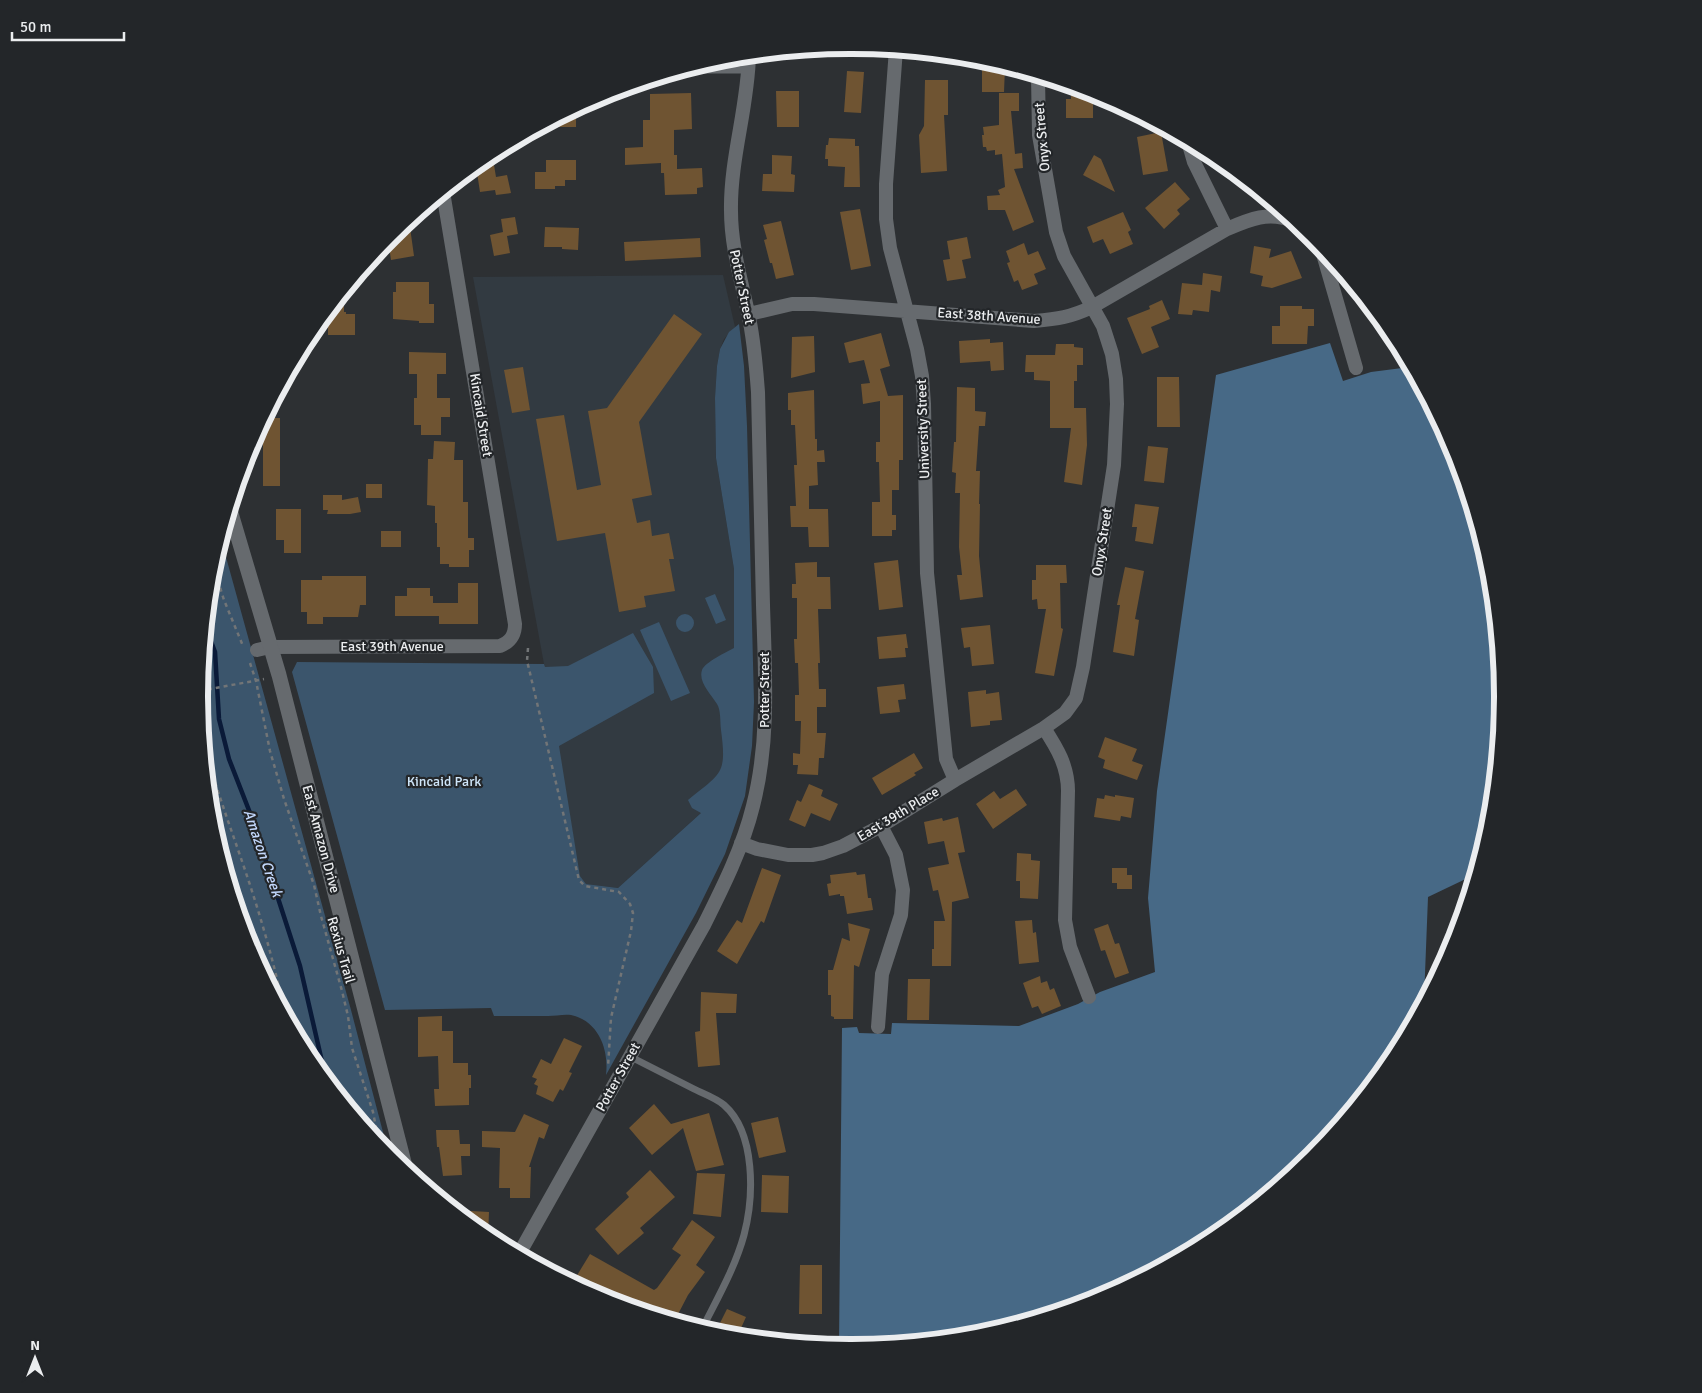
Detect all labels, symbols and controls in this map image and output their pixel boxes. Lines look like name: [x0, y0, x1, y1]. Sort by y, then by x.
scale bar: [12, 10, 125, 42]
text: 50 m: [20, 18, 51, 36]
street label: Onyx Street: [1031, 102, 1053, 172]
street label: Potter Street: [726, 248, 758, 326]
street label: East 38th Avenue: [937, 304, 1041, 328]
street label: Kincaid Street: [466, 372, 496, 458]
street label: University Street: [913, 379, 933, 479]
street label: Onyx Street: [1088, 506, 1116, 577]
street label: East 39th Avenue: [340, 638, 444, 655]
street label: Potter Street: [756, 652, 773, 728]
park label: Kincaid Park: [407, 773, 481, 790]
street label: East Amazon Drive: [298, 783, 344, 895]
street label: East 39th Place: [854, 783, 942, 845]
water label: Amazon Creek: [240, 807, 287, 901]
street label: Rexius Trail: [323, 915, 359, 985]
street label: Potter Street: [592, 1040, 644, 1114]
north arrow: [10, 1333, 60, 1383]
text: N: [30, 1337, 40, 1354]

